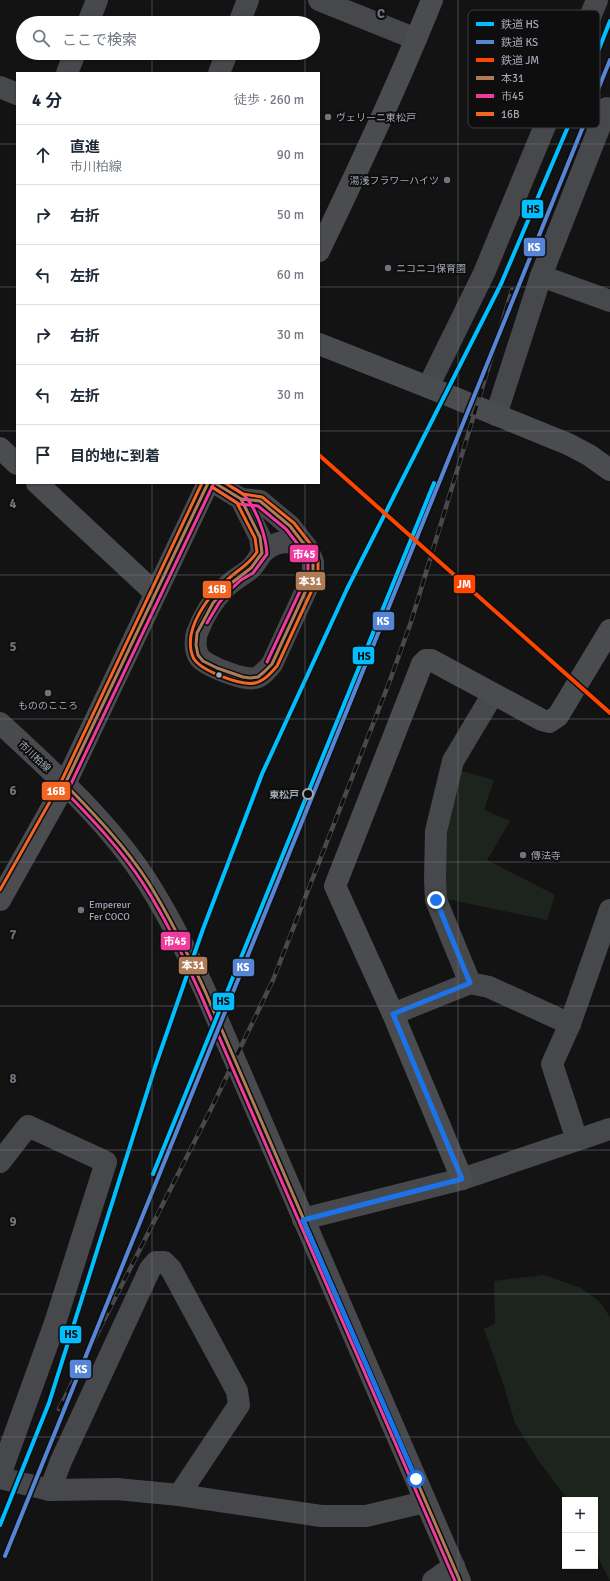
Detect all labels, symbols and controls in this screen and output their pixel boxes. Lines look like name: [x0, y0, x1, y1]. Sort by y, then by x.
text: C: [377, 6, 385, 22]
legend: [468, 10, 600, 128]
search box: [16, 16, 320, 60]
text: 鉄道 HS: [501, 18, 539, 31]
icon: search: [30, 27, 52, 49]
text: ここで検索: [62, 31, 137, 49]
text: 鉄道 KS: [501, 36, 538, 49]
text: 鉄道 JM: [501, 54, 539, 67]
text: 本31: [501, 72, 524, 85]
text: 4 分: [32, 90, 62, 111]
text: 市45: [501, 90, 524, 103]
text: 徒歩 · 260 m: [234, 92, 304, 108]
text: 16B: [501, 108, 520, 121]
marker: ヴェリーニ東松戸: [323, 112, 333, 122]
place label: ヴェリーニ東松戸: [336, 112, 416, 124]
text: 直進: [70, 138, 100, 156]
icon: ahead: [32, 144, 54, 166]
text: 90 m: [277, 147, 304, 163]
text: 市川柏線: [70, 159, 122, 175]
place label: 湯浅フラワーハイツ: [349, 175, 439, 187]
marker: 湯浅フラワーハイツ: [442, 175, 452, 185]
line badge: HS: [521, 199, 544, 219]
text: HS: [526, 203, 540, 216]
icon: right: [32, 204, 54, 226]
text: 右折: [70, 207, 100, 225]
text: 50 m: [277, 207, 304, 223]
line badge: KS: [523, 237, 546, 257]
text: KS: [528, 241, 540, 254]
marker: ニコニコ保育園: [383, 263, 393, 273]
place label: ニコニコ保育園: [396, 263, 466, 275]
icon: left: [32, 264, 54, 286]
text: 左折: [70, 267, 100, 285]
text: 60 m: [277, 267, 304, 283]
icon: right: [32, 324, 54, 346]
text: 右折: [70, 327, 100, 345]
text: 30 m: [277, 327, 304, 343]
icon: left: [32, 384, 54, 406]
text: 左折: [70, 387, 100, 405]
text: 30 m: [277, 387, 304, 403]
icon: arrive: [32, 444, 54, 466]
text: 目的地に到着: [70, 447, 160, 465]
text: 4: [9, 496, 17, 512]
line badge: 市45: [289, 544, 319, 563]
text: 市45: [293, 548, 315, 561]
line badge: 本31: [295, 571, 326, 591]
line badge: JM: [453, 574, 476, 594]
text: 本31: [299, 575, 321, 588]
text: JM: [457, 578, 471, 591]
line badge: 16B: [202, 580, 232, 599]
text: 16B: [208, 583, 227, 596]
line badge: KS: [372, 611, 395, 631]
text: KS: [377, 615, 389, 628]
text: 5: [9, 639, 17, 655]
line badge: HS: [352, 646, 375, 665]
text: HS: [357, 650, 371, 663]
unlabelled marker: [214, 670, 224, 680]
marker: もののこころ: [43, 688, 53, 698]
place label: もののこころ: [18, 700, 78, 712]
street label: 市川柏線: [16, 739, 53, 775]
line badge: 16B: [41, 781, 71, 801]
text: 6: [9, 783, 17, 799]
text: 16B: [47, 785, 66, 798]
marker: 東松戸: [302, 788, 314, 800]
place label: 東松戸: [269, 789, 299, 801]
marker: 傳法寺: [518, 850, 528, 860]
place label: 傳法寺: [530, 850, 561, 862]
route end: [427, 891, 445, 909]
place label: Empereur Fer COCO: [89, 899, 131, 923]
marker: Empereur Fer COCO: [76, 905, 86, 915]
text: 7: [9, 927, 17, 943]
line badge: 市45: [160, 931, 191, 951]
text: 市45: [164, 935, 186, 948]
line badge: 本31: [178, 956, 208, 975]
line badge: KS: [232, 958, 255, 977]
text: 本31: [182, 959, 204, 972]
text: KS: [237, 961, 249, 974]
line badge: HS: [212, 992, 235, 1011]
text: HS: [216, 995, 230, 1008]
text: 8: [9, 1071, 17, 1087]
text: 9: [9, 1214, 17, 1230]
line badge: HS: [59, 1325, 82, 1344]
text: HS: [64, 1328, 78, 1341]
line badge: KS: [69, 1359, 92, 1379]
text: KS: [75, 1363, 87, 1376]
route start: [407, 1470, 425, 1488]
map controls: [562, 1497, 598, 1569]
button: +: [562, 1497, 598, 1533]
button: −: [562, 1533, 598, 1569]

